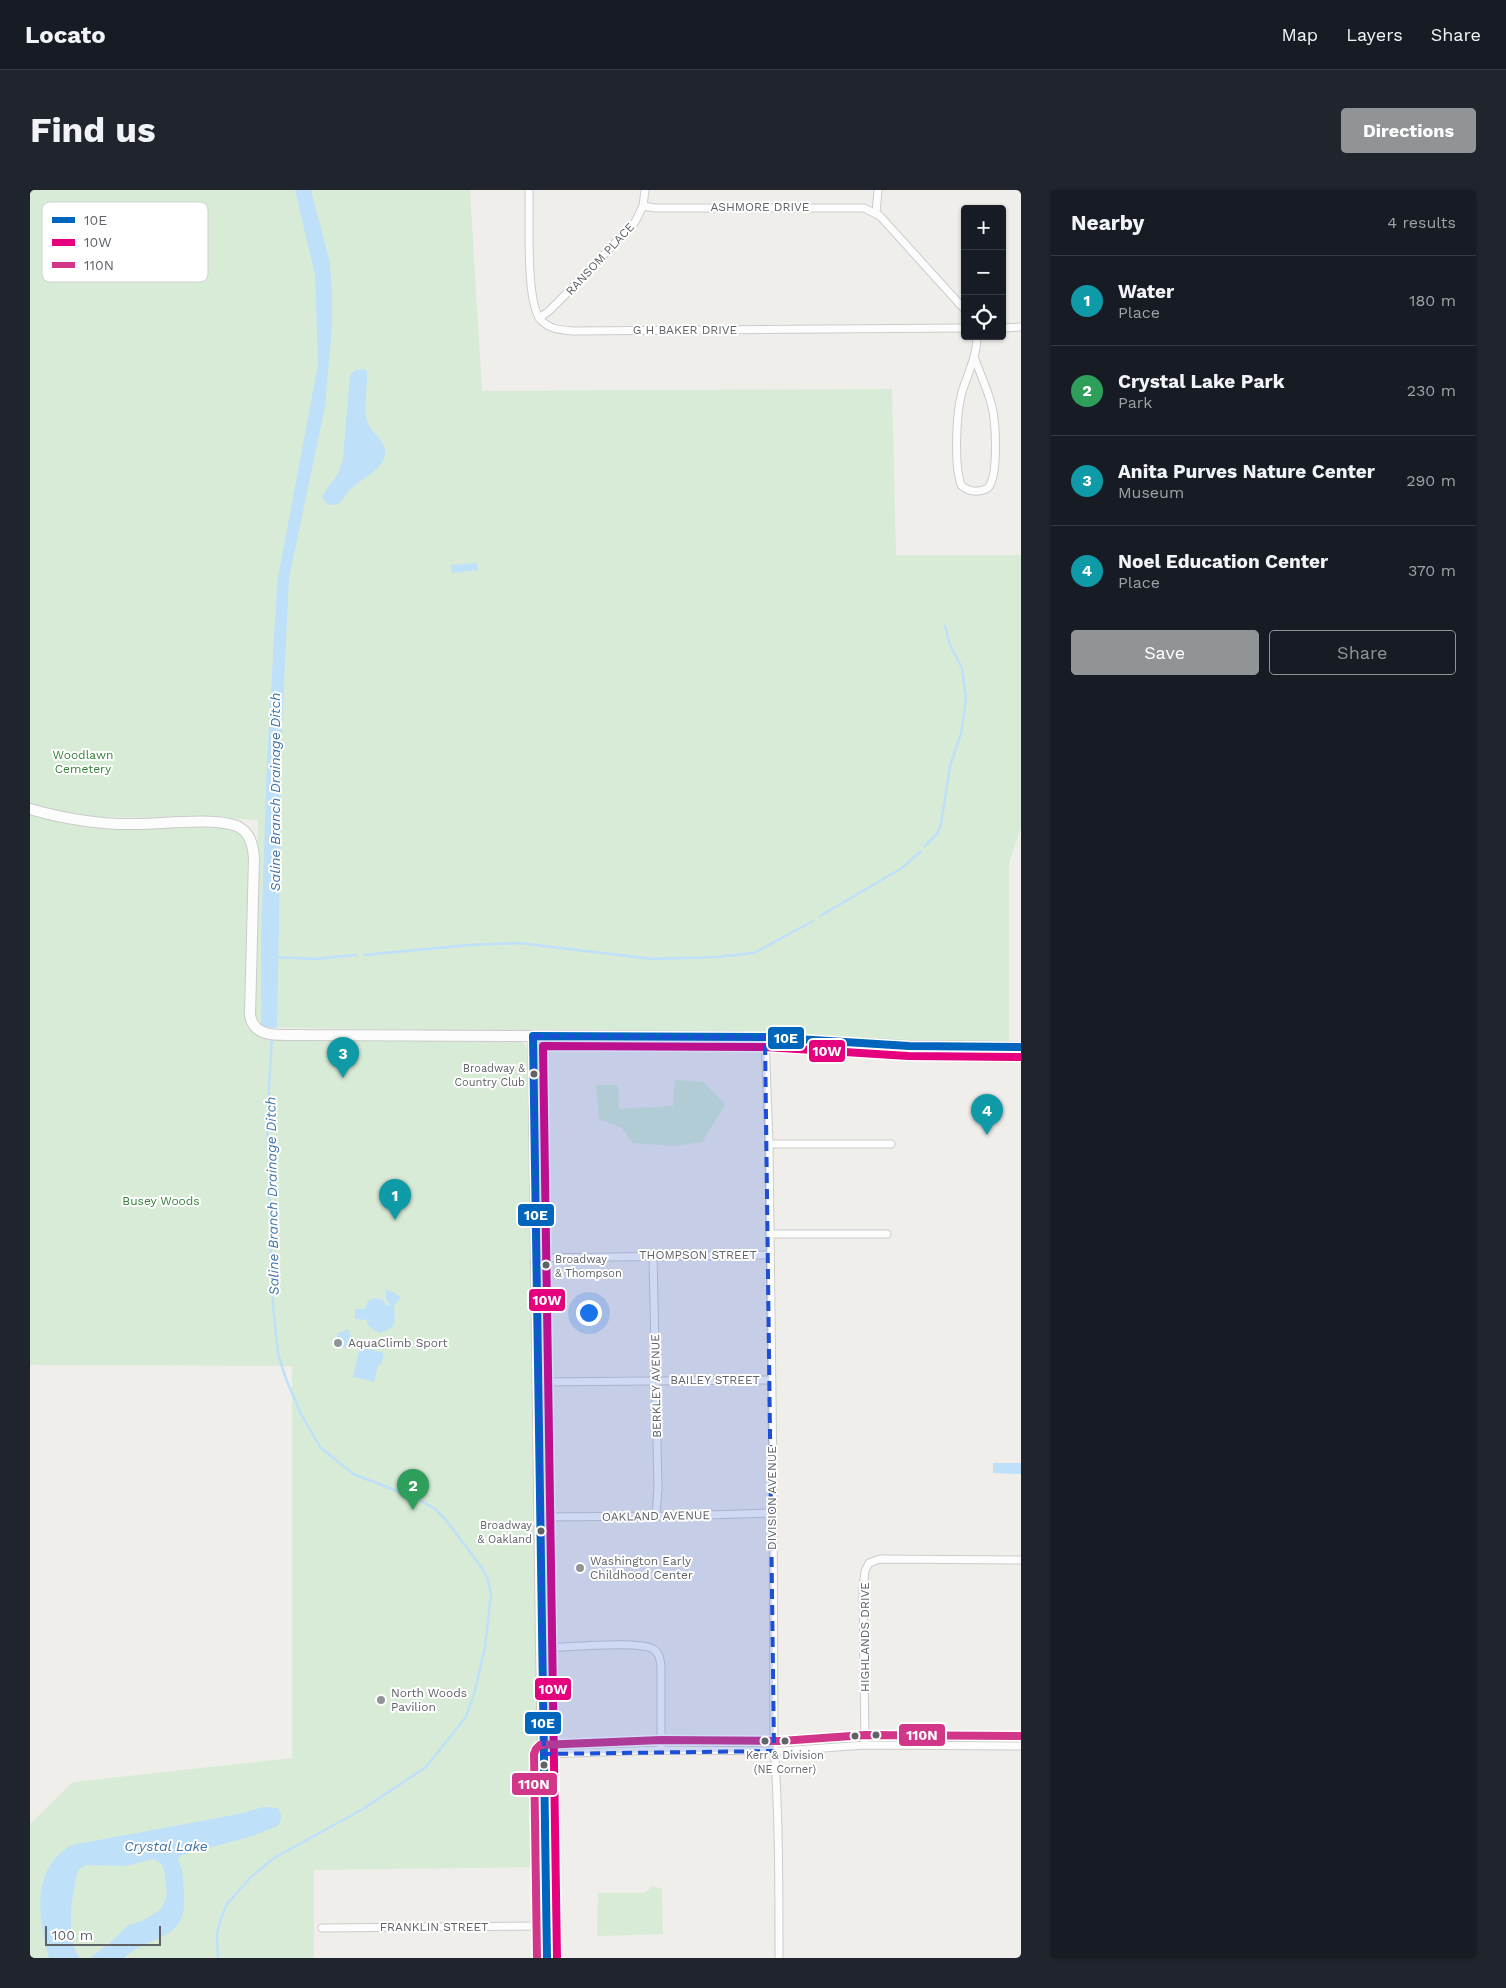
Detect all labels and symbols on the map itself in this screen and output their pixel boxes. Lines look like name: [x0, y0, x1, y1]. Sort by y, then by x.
street label: ASHMORE DRIVE: [711, 200, 810, 214]
legend: [42, 202, 208, 282]
text: 10E: [84, 212, 107, 228]
street label: RANSOM PLACE: [563, 220, 637, 298]
text: 10W: [84, 234, 112, 250]
text: 110N: [84, 257, 114, 273]
street label: G H BAKER DRIVE: [633, 323, 738, 337]
water label: Saline Branch Drainage Ditch: [267, 693, 283, 891]
park label: Woodlawn Cemetery: [53, 748, 113, 776]
line badge: 10E: [767, 1026, 805, 1050]
text: 10E: [774, 1030, 798, 1046]
pin: 3: [327, 1037, 359, 1078]
line badge: 10W: [808, 1039, 846, 1063]
text: 10W: [812, 1043, 842, 1059]
place label: Broadway & Country Club: [454, 1062, 525, 1089]
marker: Broadway & Country Club: [529, 1069, 539, 1079]
pin: 4: [971, 1094, 1003, 1135]
water label: Saline Branch Drainage Ditch: [262, 1096, 282, 1296]
pin: 1: [379, 1179, 411, 1220]
park label: Busey Woods: [122, 1194, 200, 1208]
line badge: 10E: [517, 1203, 555, 1227]
text: 10E: [524, 1207, 548, 1223]
street label: THOMPSON STREET: [639, 1248, 757, 1262]
place label: Broadway & Thompson: [555, 1253, 622, 1280]
marker: Broadway & Thompson: [541, 1260, 551, 1270]
line badge: 10W: [528, 1288, 566, 1312]
text: 10W: [532, 1292, 562, 1308]
your location: [576, 1300, 602, 1326]
street label: BERKLEY AVENUE: [648, 1334, 664, 1438]
place label: AquaClimb Sport: [348, 1336, 448, 1350]
marker: AquaClimb Sport: [332, 1337, 344, 1349]
street label: BAILEY STREET: [670, 1373, 760, 1387]
street label: DIVISION AVENUE: [765, 1446, 779, 1550]
pin: 2: [397, 1469, 429, 1510]
street label: OAKLAND AVENUE: [602, 1508, 711, 1524]
place label: Broadway & Oakland: [477, 1519, 532, 1546]
marker: Broadway & Oakland: [536, 1526, 546, 1536]
place label: Washington Early Childhood Center: [590, 1554, 693, 1582]
marker: Washington Early Childhood Center: [574, 1562, 586, 1574]
street label: HIGHLANDS DRIVE: [858, 1582, 872, 1692]
line badge: 10W: [534, 1677, 572, 1701]
text: 10W: [538, 1681, 568, 1697]
place label: North Woods Pavilion: [391, 1686, 467, 1714]
marker: North Woods Pavilion: [375, 1694, 387, 1706]
line badge: 10E: [524, 1711, 562, 1735]
text: 10E: [531, 1715, 555, 1731]
line badge: 110N: [898, 1723, 946, 1747]
text: 110N: [906, 1727, 938, 1743]
unlabelled marker: [871, 1730, 881, 1740]
unlabelled marker: [850, 1731, 860, 1741]
unlabelled marker: [760, 1736, 770, 1746]
marker: Kerr & Division (NE Corner): [780, 1736, 790, 1746]
place label: Kerr & Division (NE Corner): [746, 1749, 824, 1776]
unlabelled marker: [539, 1760, 549, 1770]
line badge: 110N: [511, 1772, 558, 1796]
text: 110N: [518, 1776, 550, 1792]
water label: Crystal Lake: [124, 1838, 208, 1854]
street label: FRANKLIN STREET: [380, 1920, 488, 1934]
scale bar: [45, 1923, 161, 1946]

